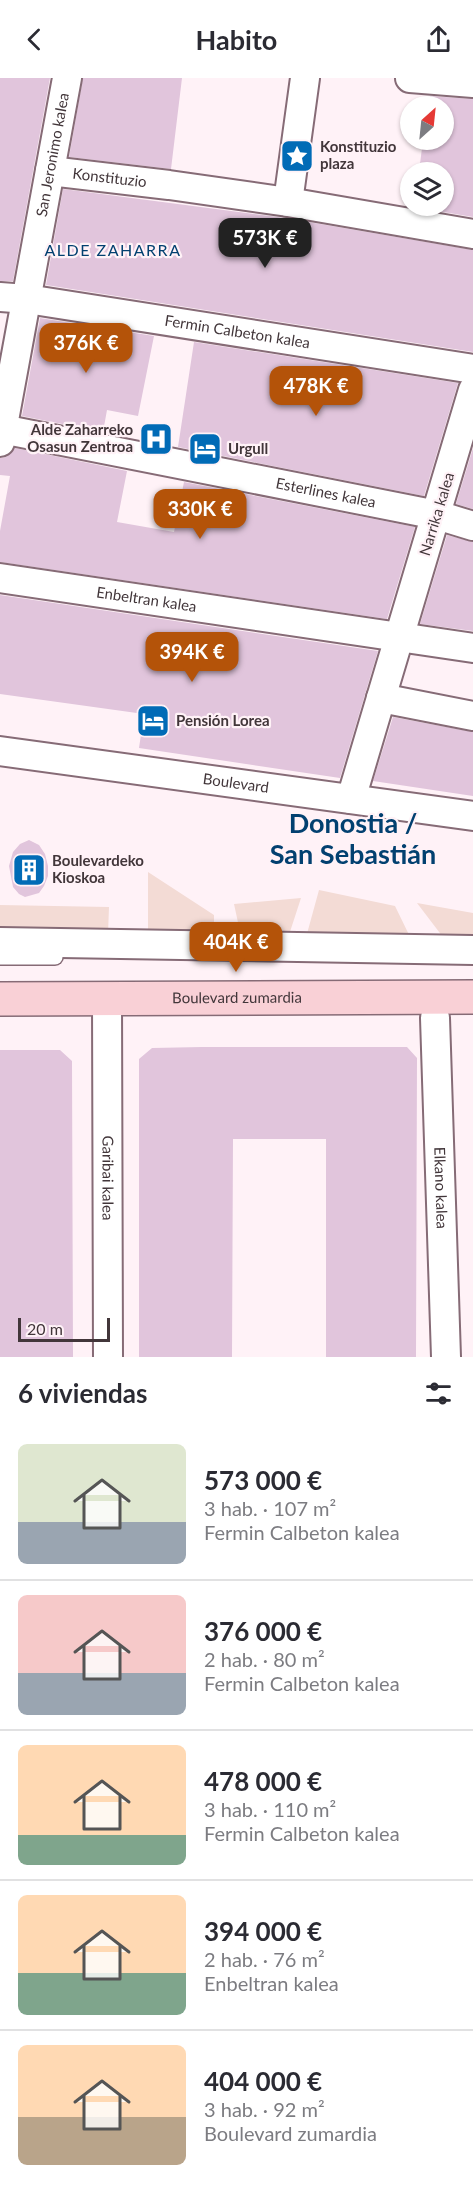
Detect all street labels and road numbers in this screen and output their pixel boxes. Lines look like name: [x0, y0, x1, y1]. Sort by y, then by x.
street label: San Jeronimo kalea: [32, 91, 72, 218]
street label: Konstituzio: [72, 164, 148, 190]
street label: Fermin Calbeton kalea: [164, 311, 311, 351]
street label: Narrika kalea: [415, 470, 457, 558]
street label: Esterlines kalea: [274, 473, 378, 511]
street label: Enbeltran kalea: [95, 582, 198, 615]
street label: Boulevard: [202, 769, 270, 796]
street label: Boulevard zumardia: [172, 988, 302, 1006]
street label: Garibai kalea: [99, 1136, 118, 1220]
street label: Elkano kalea: [431, 1147, 452, 1229]

